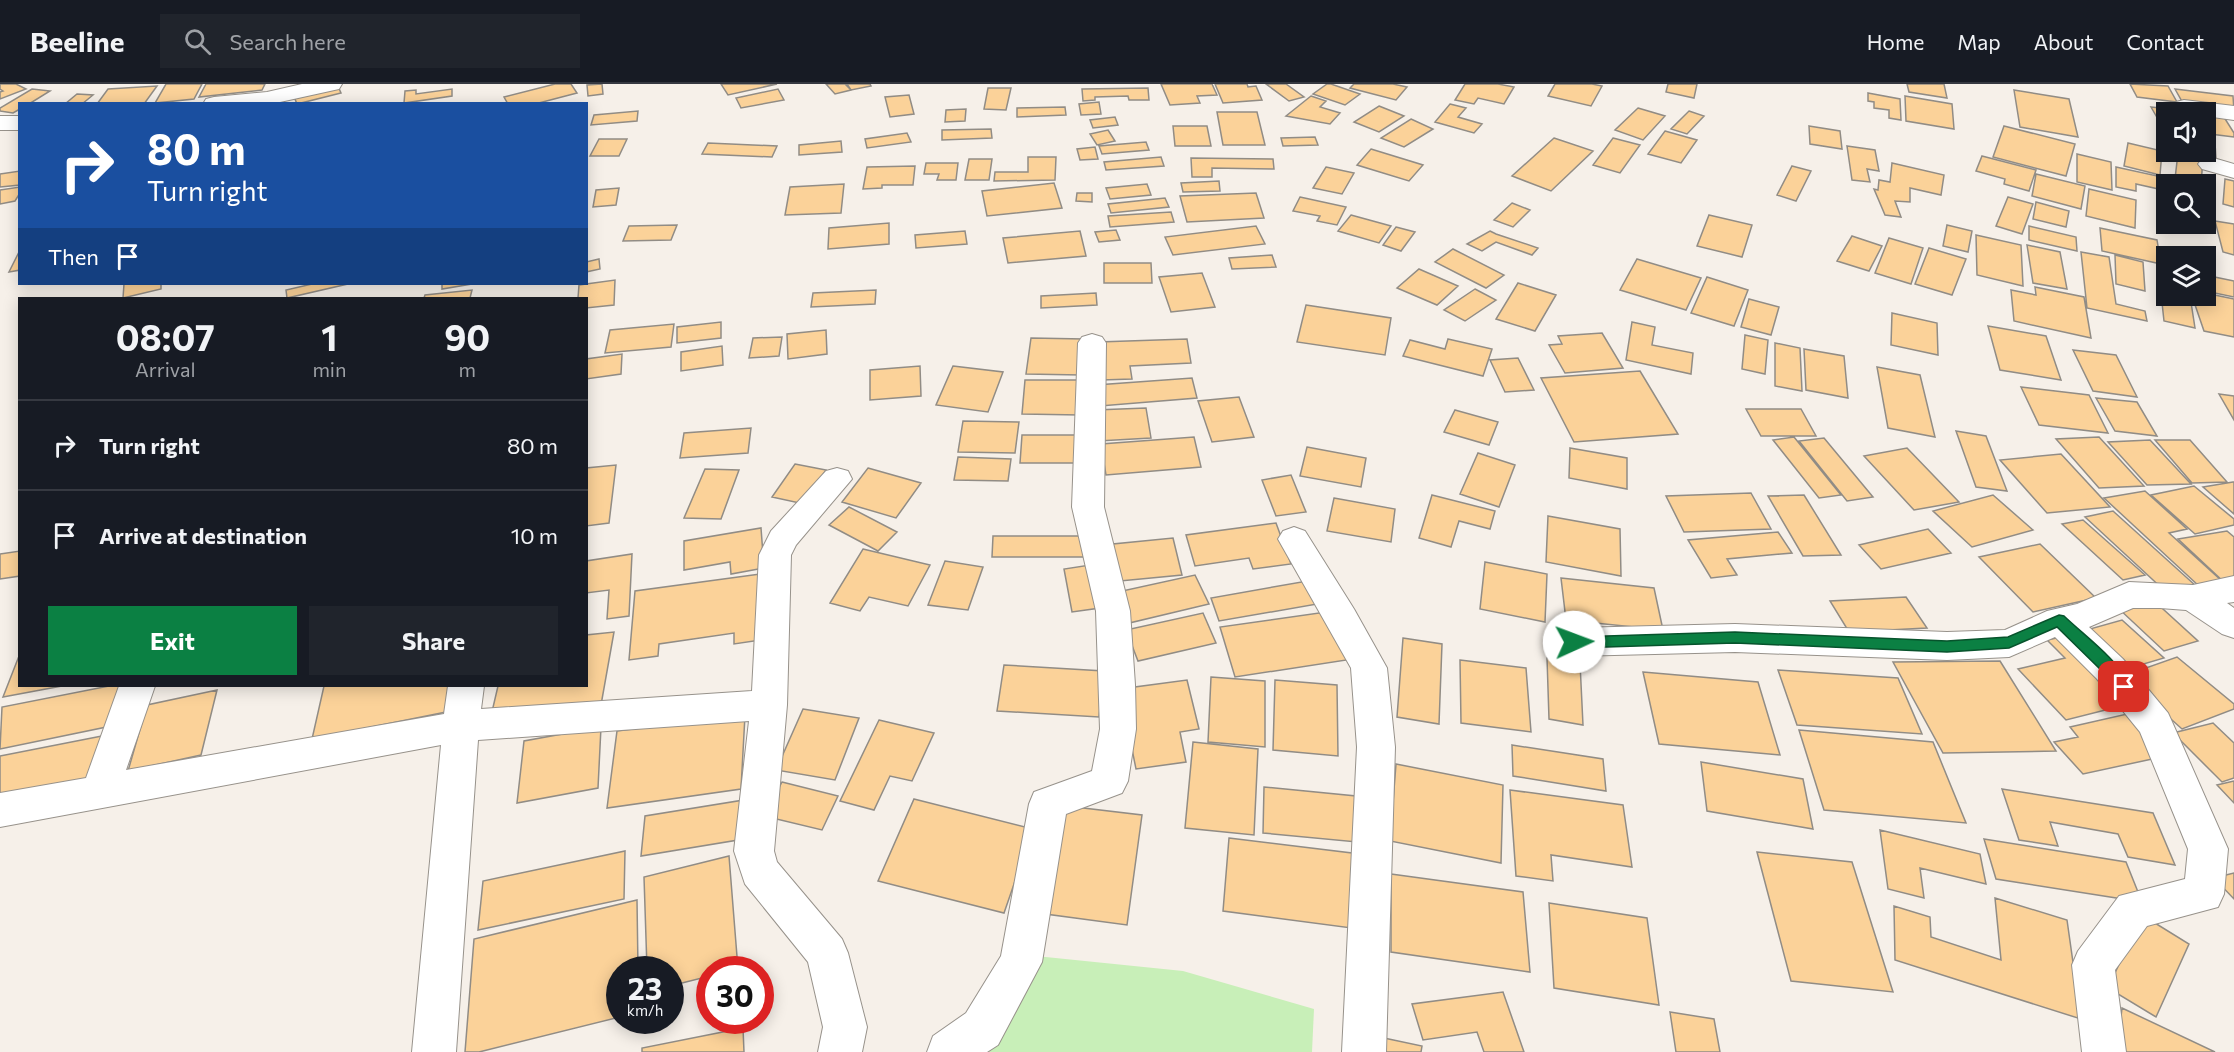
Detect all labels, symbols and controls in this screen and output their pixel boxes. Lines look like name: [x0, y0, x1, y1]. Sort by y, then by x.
search box: [160, 14, 580, 68]
text: Beeline: [30, 24, 124, 58]
icon: search: [181, 25, 214, 58]
text: Search here: [229, 28, 346, 55]
text: Home: [1867, 29, 1924, 54]
text: Map: [1957, 29, 2001, 54]
text: About: [2034, 29, 2093, 54]
text: Contact: [2126, 29, 2204, 54]
map controls: [2156, 102, 2216, 306]
button: sound: [2156, 102, 2216, 162]
text: 80 m: [147, 122, 246, 174]
icon: right: [48, 126, 126, 204]
text: Turn right: [147, 174, 267, 207]
button: search: [2156, 174, 2216, 234]
icon: arrive: [111, 240, 144, 273]
text: Then: [48, 243, 99, 270]
button: layers: [2156, 246, 2216, 306]
text: 08:07: [116, 314, 215, 358]
text: 1: [321, 314, 338, 358]
text: 90: [444, 314, 490, 358]
text: Arrival: [135, 357, 195, 381]
text: min: [312, 357, 346, 381]
text: m: [459, 357, 476, 381]
icon: right: [48, 429, 81, 462]
text: Turn right: [99, 432, 200, 459]
text: 80 m: [507, 432, 558, 459]
icon: arrive: [48, 519, 81, 552]
text: Arrive at destination: [99, 522, 307, 549]
text: 10 m: [511, 522, 558, 549]
button: Exit: [48, 606, 297, 675]
button: Share: [309, 606, 558, 675]
position arrow: [1542, 610, 1606, 674]
pin: [2098, 661, 2149, 712]
icon: arrive: [2107, 670, 2140, 703]
speed limit sign: 30: [696, 956, 774, 1034]
text: 23: [628, 969, 662, 1006]
text: km/h: [627, 1001, 663, 1019]

